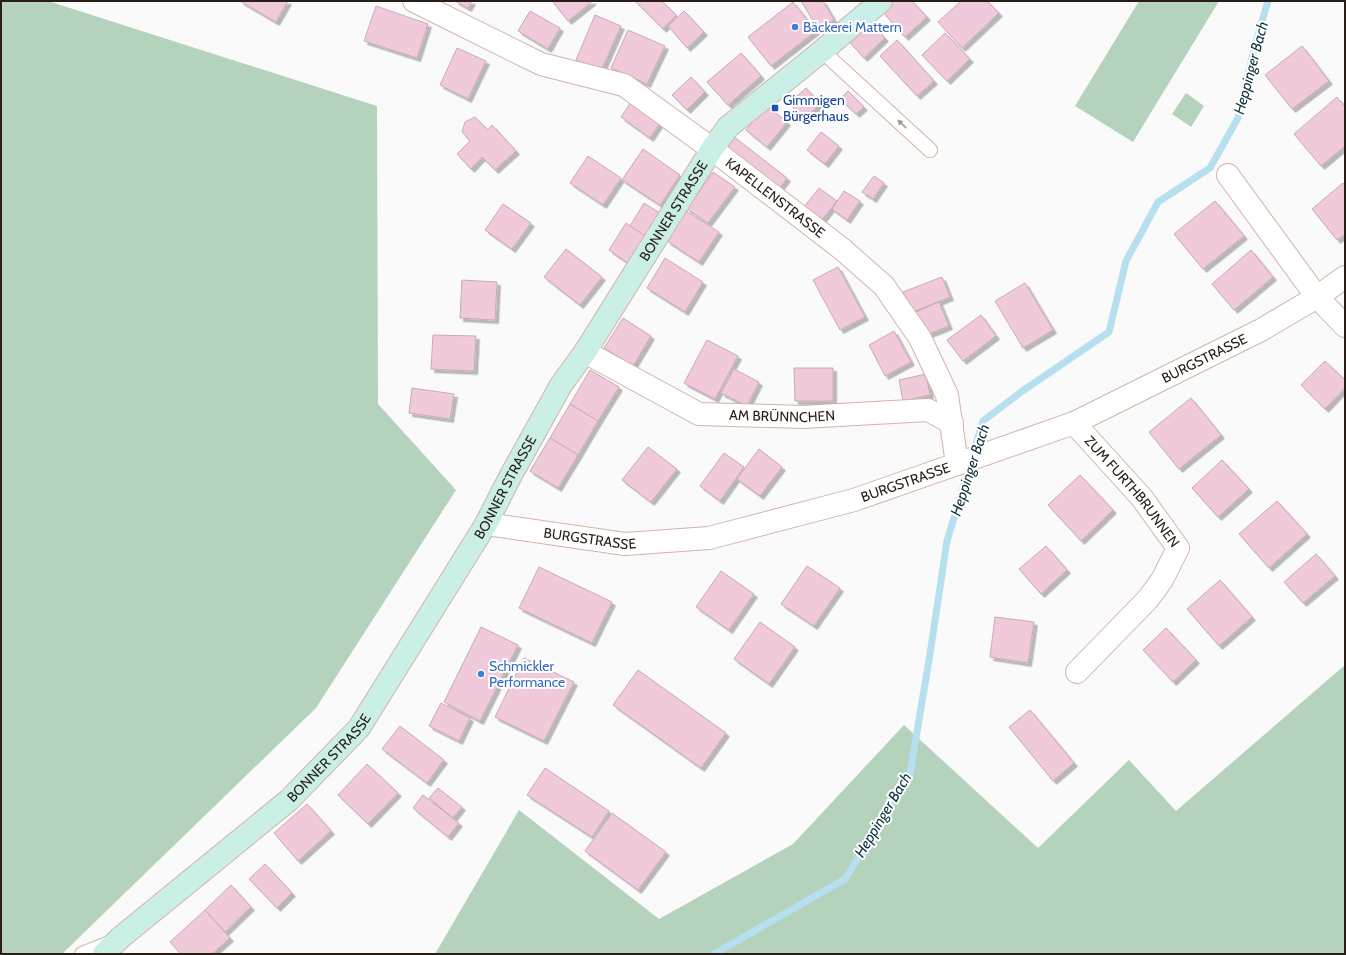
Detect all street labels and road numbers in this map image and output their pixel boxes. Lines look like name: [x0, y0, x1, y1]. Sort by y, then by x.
street label: KAPELLENSTRASSE: [722, 154, 829, 242]
street label: BONNER STRASSE: [635, 157, 712, 264]
street label: BURGSTRASSE: [1158, 329, 1250, 387]
street label: AM BRÜNNCHEN: [729, 406, 836, 426]
street label: BONNER STRASSE: [470, 432, 540, 542]
street label: ZUM FURTHBRUNNEN: [1081, 432, 1184, 551]
street label: BURGSTRASSE: [858, 458, 953, 506]
street label: BURGSTRASSE: [542, 523, 637, 553]
street label: BONNER STRASSE: [283, 710, 375, 806]

